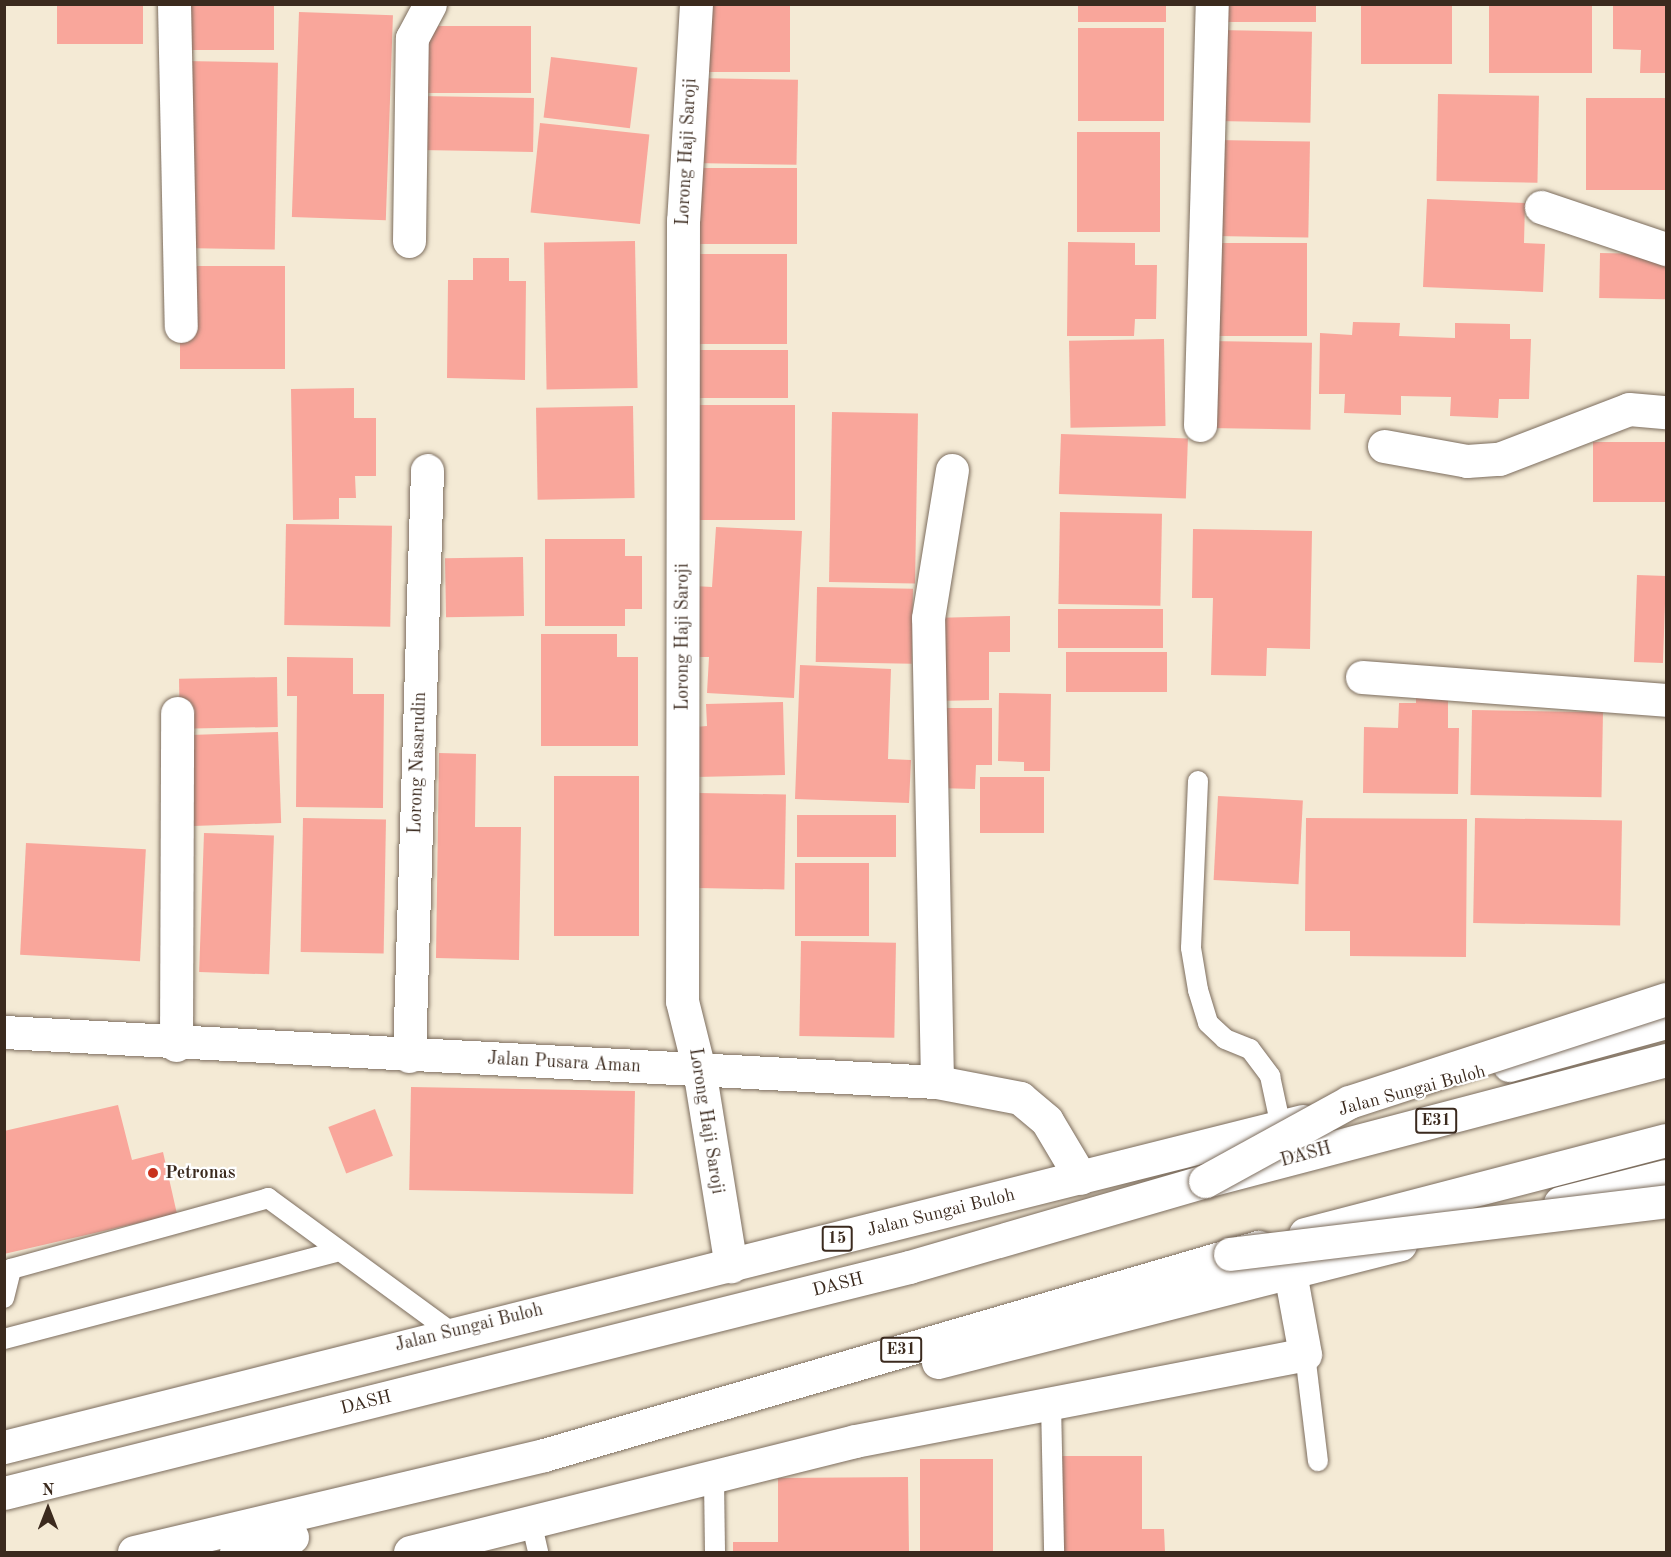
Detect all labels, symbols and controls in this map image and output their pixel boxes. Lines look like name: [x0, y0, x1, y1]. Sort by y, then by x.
street label: Lorong Haji Saroji: [672, 78, 702, 226]
street label: Lorong Haji Saroji: [672, 563, 694, 711]
street label: Lorong Nasarudin: [405, 692, 431, 834]
street label: Lorong Haji Saroji: [684, 1046, 728, 1196]
street label: Jalan Pusara Aman: [487, 1048, 641, 1078]
street label: Jalan Sungai Buloh: [1336, 1061, 1488, 1121]
road number: E31: [1415, 1108, 1457, 1134]
street label: DASH: [1278, 1138, 1334, 1172]
place label: Petronas: [165, 1162, 236, 1184]
marker: Petronas: [146, 1166, 160, 1180]
street label: Jalan Sungai Buloh: [865, 1184, 1017, 1242]
road number: 15: [820, 1226, 854, 1252]
street label: DASH: [810, 1268, 866, 1302]
street label: Jalan Sungai Buloh: [393, 1299, 545, 1357]
road number: E31: [880, 1337, 922, 1363]
street label: DASH: [338, 1386, 394, 1420]
north arrow: [18, 1479, 78, 1539]
text: N: [42, 1483, 54, 1499]

